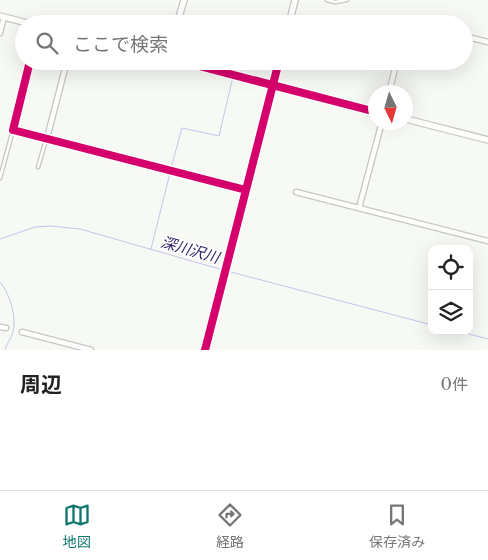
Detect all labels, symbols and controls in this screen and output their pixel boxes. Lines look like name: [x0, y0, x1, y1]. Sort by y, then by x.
search box: [15, 15, 473, 70]
icon: search: [33, 29, 61, 57]
text: ここで検索: [73, 33, 168, 56]
north arrow: [368, 85, 413, 130]
water label: 深川沢川: [159, 232, 224, 267]
map controls: [428, 245, 473, 335]
button: locate: [428, 245, 473, 290]
button: layers: [428, 290, 473, 335]
text: 周辺: [20, 372, 62, 398]
text: 0件: [441, 374, 468, 394]
tab: 地図: [63, 501, 91, 551]
tab: 経路: [216, 501, 244, 551]
tab: 保存済み: [369, 501, 425, 551]

